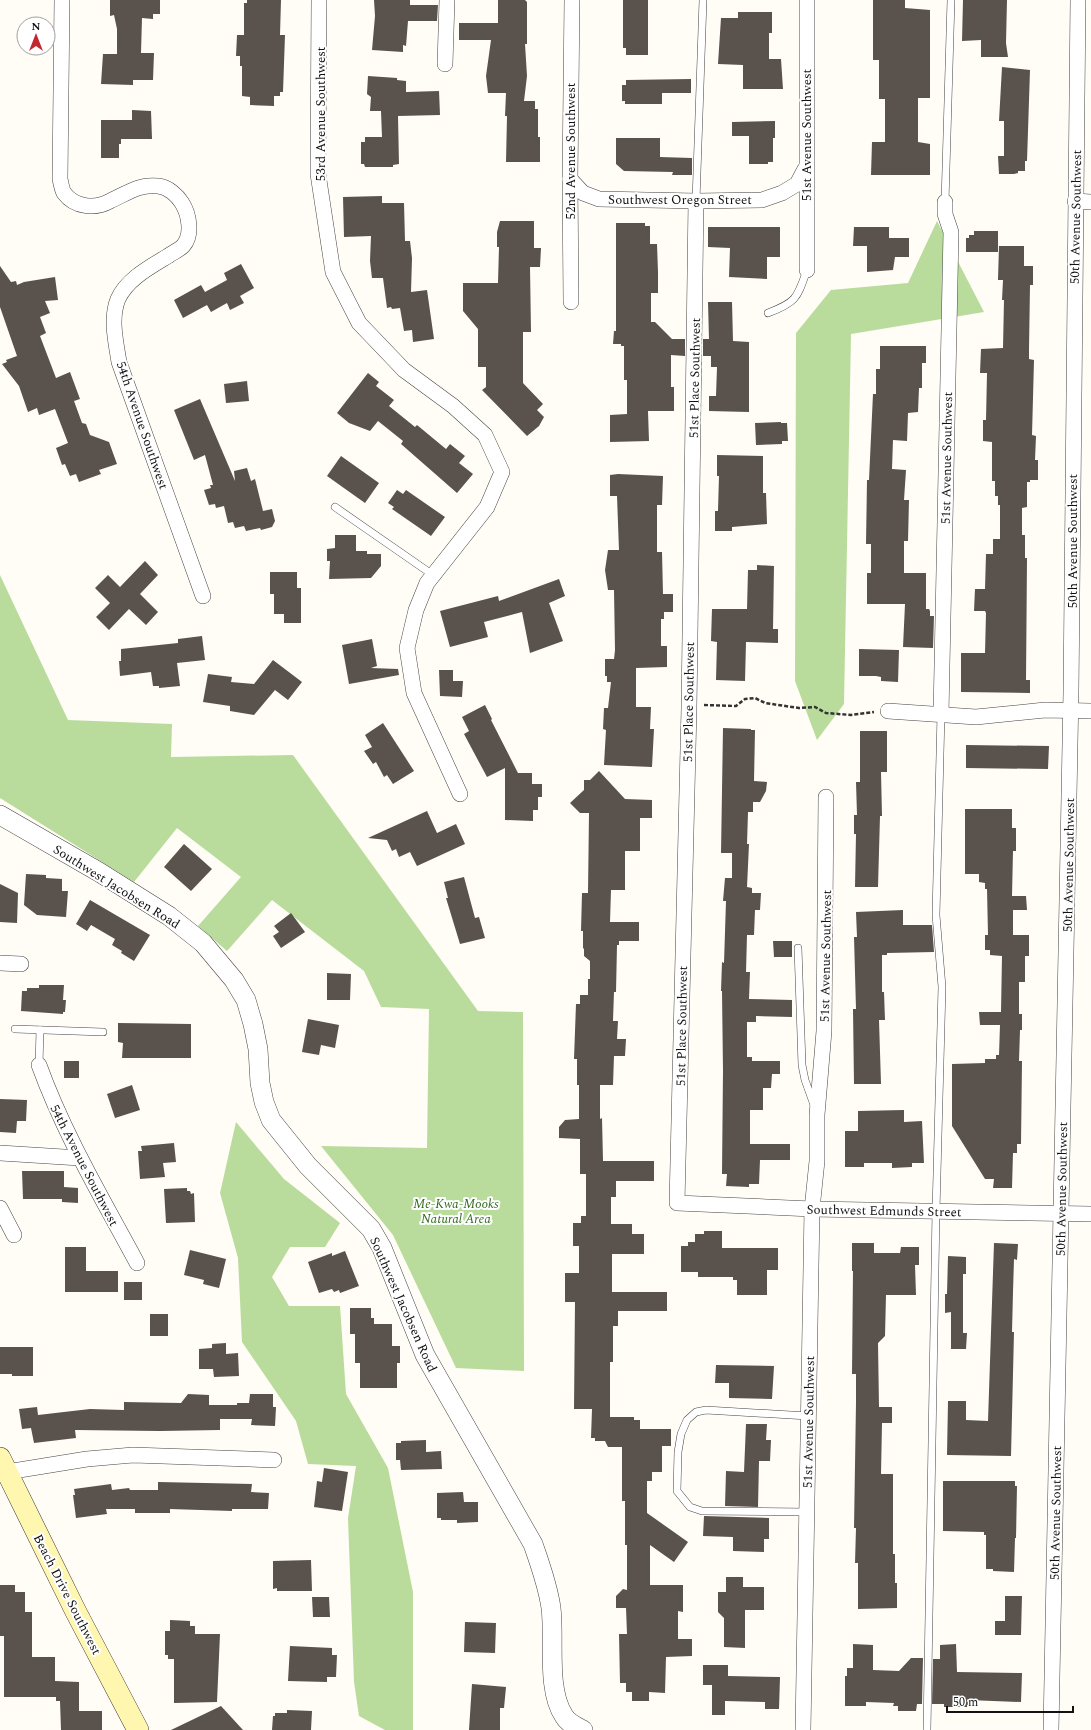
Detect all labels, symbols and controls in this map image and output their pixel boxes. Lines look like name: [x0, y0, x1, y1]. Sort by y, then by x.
north arrow: [16, 16, 56, 56]
text: N: [32, 18, 41, 35]
street label: 53rd Avenue Southwest: [311, 46, 331, 181]
street label: 51st Avenue Southwest: [797, 69, 817, 201]
street label: 52nd Avenue Southwest: [561, 82, 581, 219]
street label: 50th Avenue Southwest: [1065, 149, 1087, 284]
street label: Southwest Oregon Street: [608, 190, 752, 210]
street label: 51st Place Southwest: [684, 317, 706, 438]
street label: 54th Avenue Southwest: [111, 359, 173, 492]
street label: 51st Avenue Southwest: [936, 391, 958, 524]
street label: 50th Avenue Southwest: [1063, 473, 1083, 608]
street label: 51st Place Southwest: [678, 641, 700, 762]
street label: 50th Avenue Southwest: [1058, 797, 1080, 932]
street label: Southwest Jacobsen Road: [49, 840, 184, 934]
street label: 51st Avenue Southwest: [815, 889, 837, 1022]
street label: 51st Place Southwest: [671, 965, 693, 1086]
street label: 54th Avenue Southwest: [45, 1101, 124, 1230]
street label: 50th Avenue Southwest: [1051, 1121, 1073, 1256]
park label: Me-Kwa-Mooks Natural Area: [413, 1194, 499, 1229]
street label: Southwest Edmunds Street: [806, 1200, 962, 1222]
street label: Southwest Jacobsen Road: [364, 1233, 442, 1375]
street label: 51st Avenue Southwest: [798, 1355, 820, 1488]
street label: 50th Avenue Southwest: [1045, 1445, 1067, 1580]
street label: Beach Drive Southwest: [28, 1531, 106, 1659]
scale bar: [947, 1688, 1073, 1714]
text: 50 m: [953, 1693, 978, 1712]

